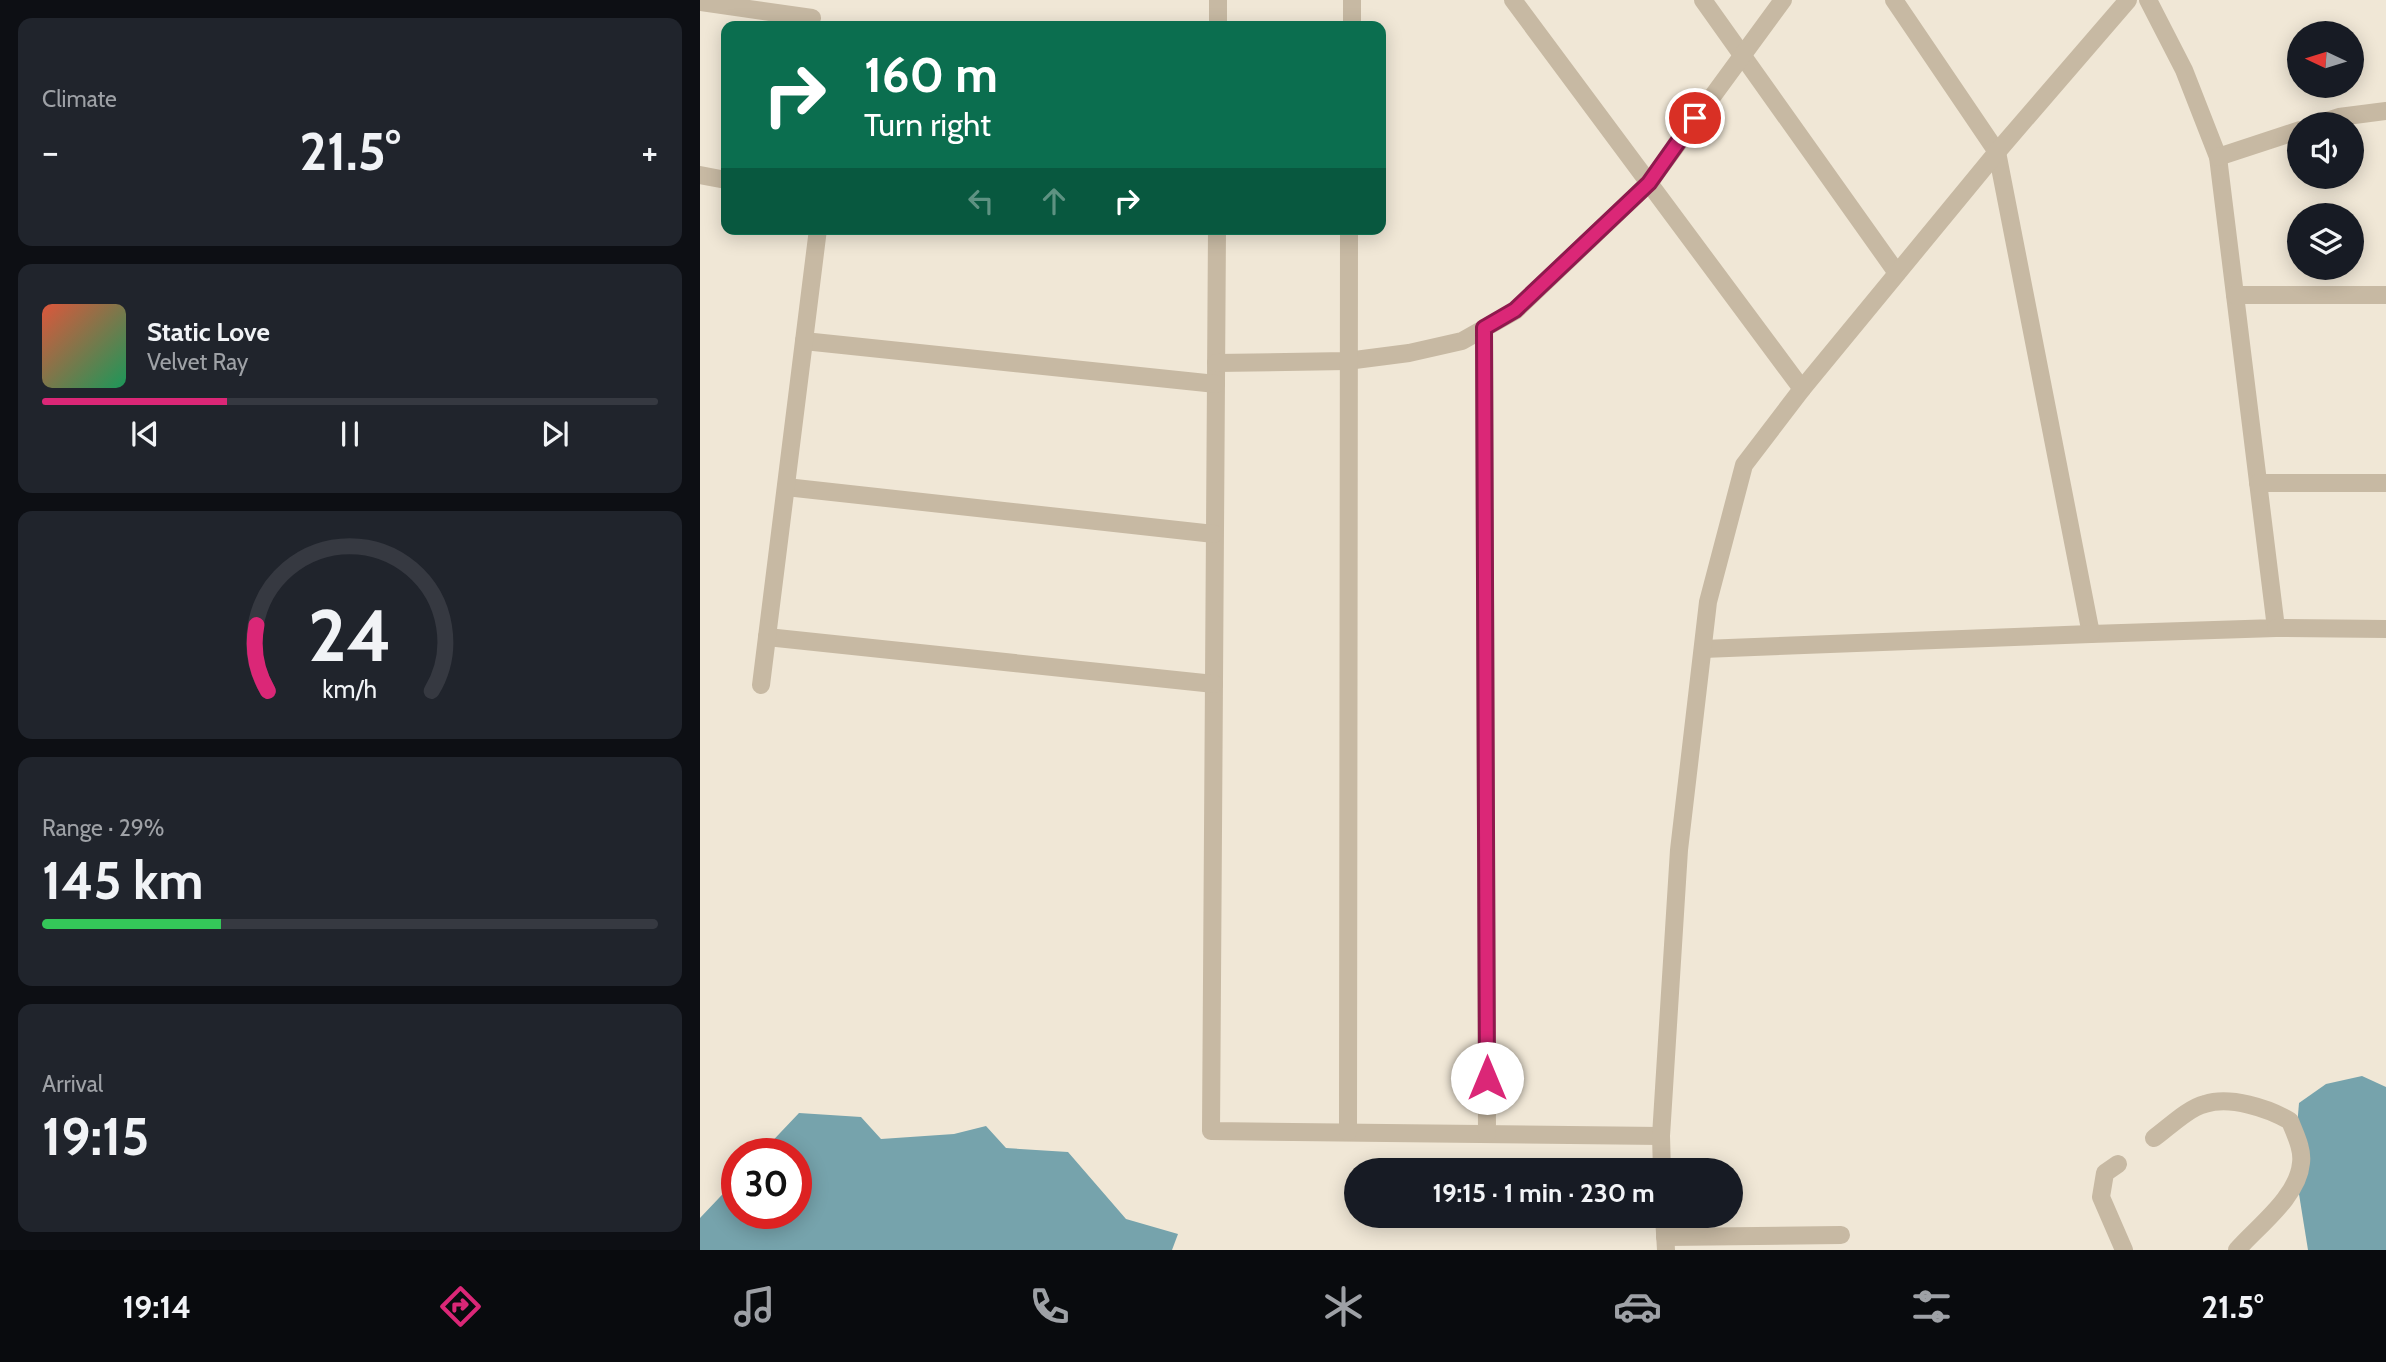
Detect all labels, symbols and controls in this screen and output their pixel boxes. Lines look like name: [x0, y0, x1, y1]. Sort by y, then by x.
north arrow: [2287, 21, 2364, 98]
map controls: [2287, 21, 2364, 280]
text: 160 m: [864, 45, 998, 104]
icon: right: [749, 49, 840, 140]
text: Climate: [42, 85, 117, 113]
pin: [1665, 88, 1725, 148]
icon: arrive: [1676, 99, 1714, 137]
text: Turn right: [864, 105, 991, 144]
button: sound: [2287, 112, 2364, 189]
text: 21.5°: [299, 120, 401, 183]
text: −: [42, 128, 59, 175]
text: +: [641, 128, 658, 175]
icon: left: [962, 182, 1000, 220]
icon: ahead: [1035, 182, 1073, 220]
icon: right: [1108, 182, 1146, 220]
button: layers: [2287, 203, 2364, 280]
text: Static Love: [147, 316, 270, 348]
text: Velvet Ray: [147, 348, 248, 376]
icon: previous: [126, 415, 164, 453]
icon: pause: [331, 415, 369, 453]
icon: next: [536, 415, 574, 453]
text: 24: [308, 591, 392, 679]
text: km/h: [323, 674, 377, 704]
text: Range · 29%: [42, 814, 165, 842]
text: 145 km: [42, 849, 204, 912]
position arrow: [1450, 1041, 1524, 1115]
text: Arrival: [42, 1070, 103, 1098]
text: 19:15: [42, 1105, 149, 1168]
speed limit sign: 30: [721, 1138, 812, 1229]
text: 19:15 · 1 min · 230 m: [1432, 1177, 1655, 1209]
icon: directions: [436, 1282, 485, 1331]
icon: music: [730, 1282, 779, 1331]
icon: phone: [1025, 1282, 1074, 1331]
icon: climate: [1319, 1282, 1368, 1331]
icon: car: [1613, 1282, 1662, 1331]
icon: filters: [1907, 1282, 1956, 1331]
text: 19:14: [123, 1287, 191, 1326]
text: 21.5°: [2201, 1287, 2263, 1326]

